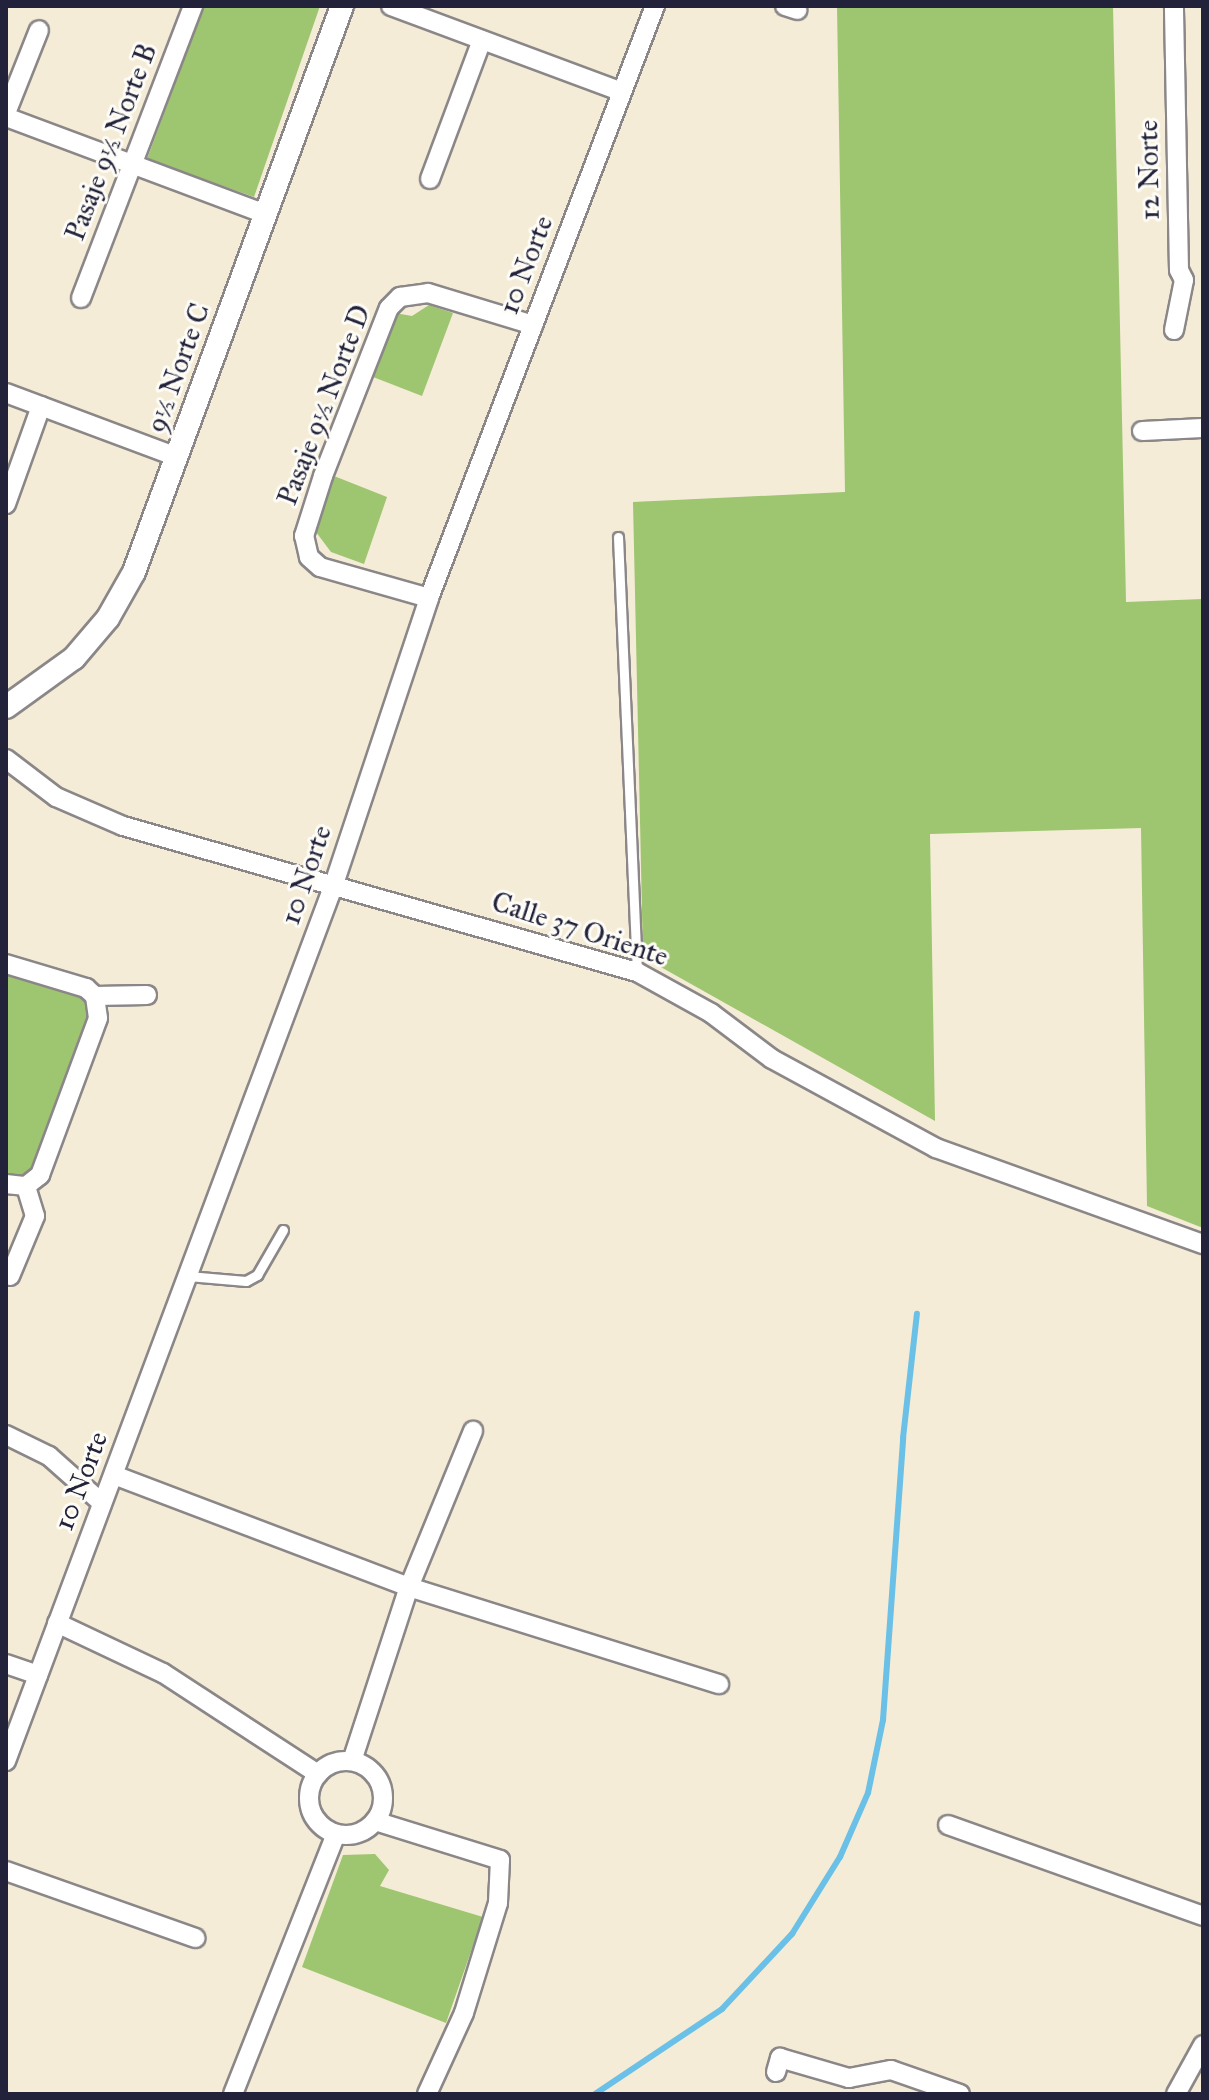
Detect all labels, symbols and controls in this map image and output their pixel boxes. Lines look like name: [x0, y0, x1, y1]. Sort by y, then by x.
street label: Pasaje 9½ Norte B: [58, 39, 164, 245]
street label: 12 Norte: [1131, 119, 1167, 221]
street label: 10 Norte: [492, 211, 560, 319]
street label: 9½ Norte C: [139, 299, 217, 437]
street label: Pasaje 9½ Norte D: [270, 300, 378, 510]
street label: 10 Norte: [273, 821, 339, 929]
street label: Calle 37 Oriente: [488, 885, 672, 973]
street label: 10 Norte: [47, 1427, 115, 1535]

